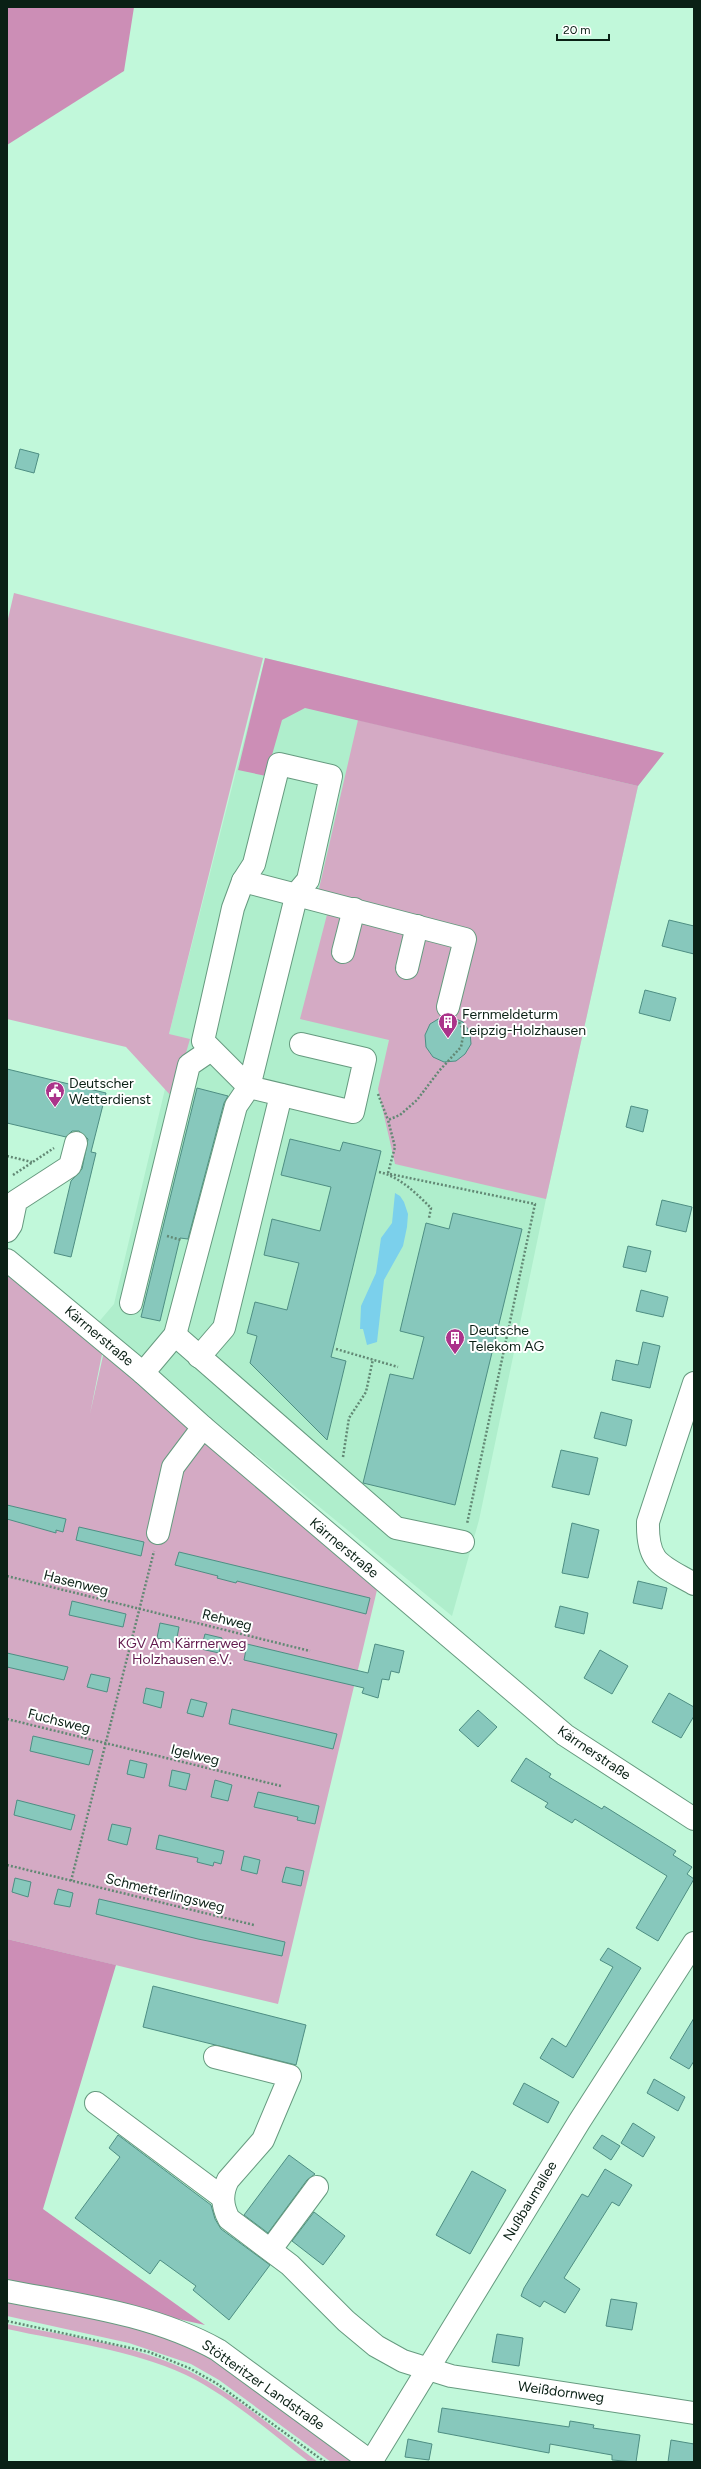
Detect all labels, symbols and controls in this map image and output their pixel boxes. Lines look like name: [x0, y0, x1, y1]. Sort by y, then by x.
scale bar: [557, 16, 609, 42]
text: 20 m: [563, 23, 591, 37]
place label: Fernmeldeturm Leipzig-Holzhausen: [462, 1006, 586, 1039]
building icon: Fernmeldeturm Leipzig-Holzhausen: [437, 1011, 459, 1039]
place label: Deutscher Wetterdienst: [69, 1075, 151, 1108]
public building icon: Deutscher Wetterdienst: [44, 1080, 66, 1108]
street label: Kärrnerstraße: [61, 1302, 137, 1370]
place label: Deutsche Telekom AG: [469, 1322, 544, 1355]
building icon: Deutsche Telekom AG: [444, 1327, 466, 1355]
street label: Kärrnerstraße: [306, 1514, 382, 1582]
street label: Hasenweg: [42, 1567, 110, 1599]
street label: Rehweg: [200, 1606, 254, 1634]
park label: KGV Am Kärrnerweg Holzhausen e.V.: [117, 1635, 247, 1668]
street label: Fuchsweg: [26, 1705, 92, 1737]
street label: Kärrnerstraße: [554, 1722, 634, 1784]
street label: Igelweg: [169, 1741, 221, 1769]
street label: Schmetterlingsweg: [104, 1870, 226, 1916]
street label: Nußbaumallee: [499, 2158, 561, 2244]
street label: Stötteritzer Landstraße: [198, 2336, 328, 2434]
street label: Weißdornweg: [517, 2378, 605, 2406]

